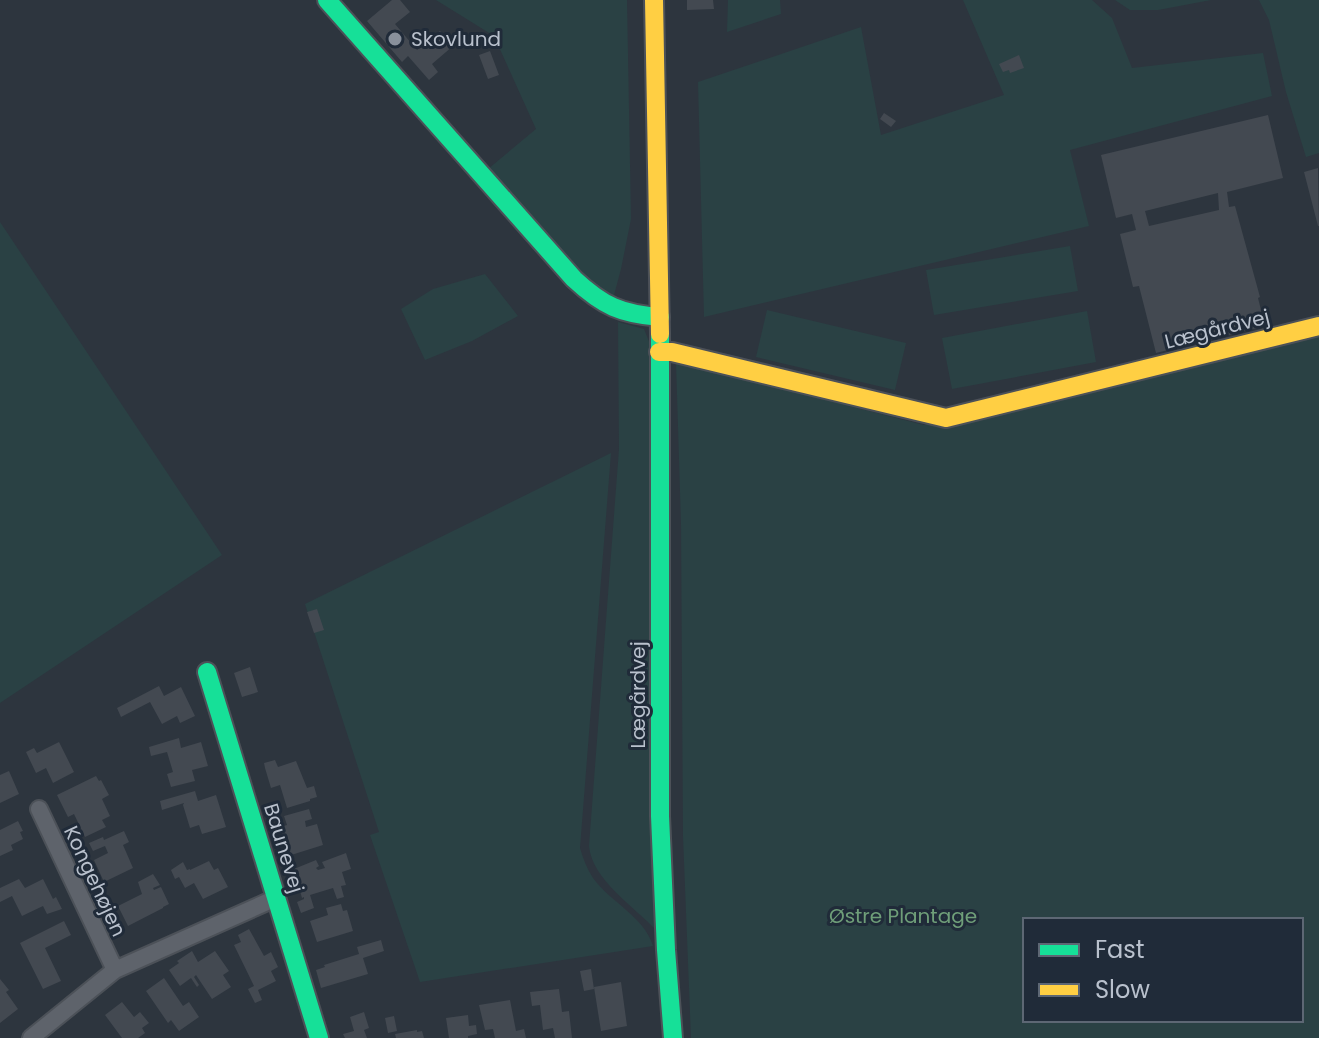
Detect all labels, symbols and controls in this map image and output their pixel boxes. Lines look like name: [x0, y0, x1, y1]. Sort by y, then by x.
place label: Skovlund: [411, 25, 501, 53]
marker: Skovlund: [386, 30, 404, 48]
street label: Lægårdvej: [1162, 302, 1272, 356]
street label: Lægårdvej: [624, 641, 652, 749]
street label: Baunevej: [257, 800, 311, 896]
street label: Kongehøjen: [57, 821, 133, 941]
park label: Østre Plantage: [829, 902, 977, 930]
legend: [1023, 918, 1303, 1022]
text: Fast: [1095, 933, 1145, 966]
text: Slow: [1095, 973, 1150, 1006]

